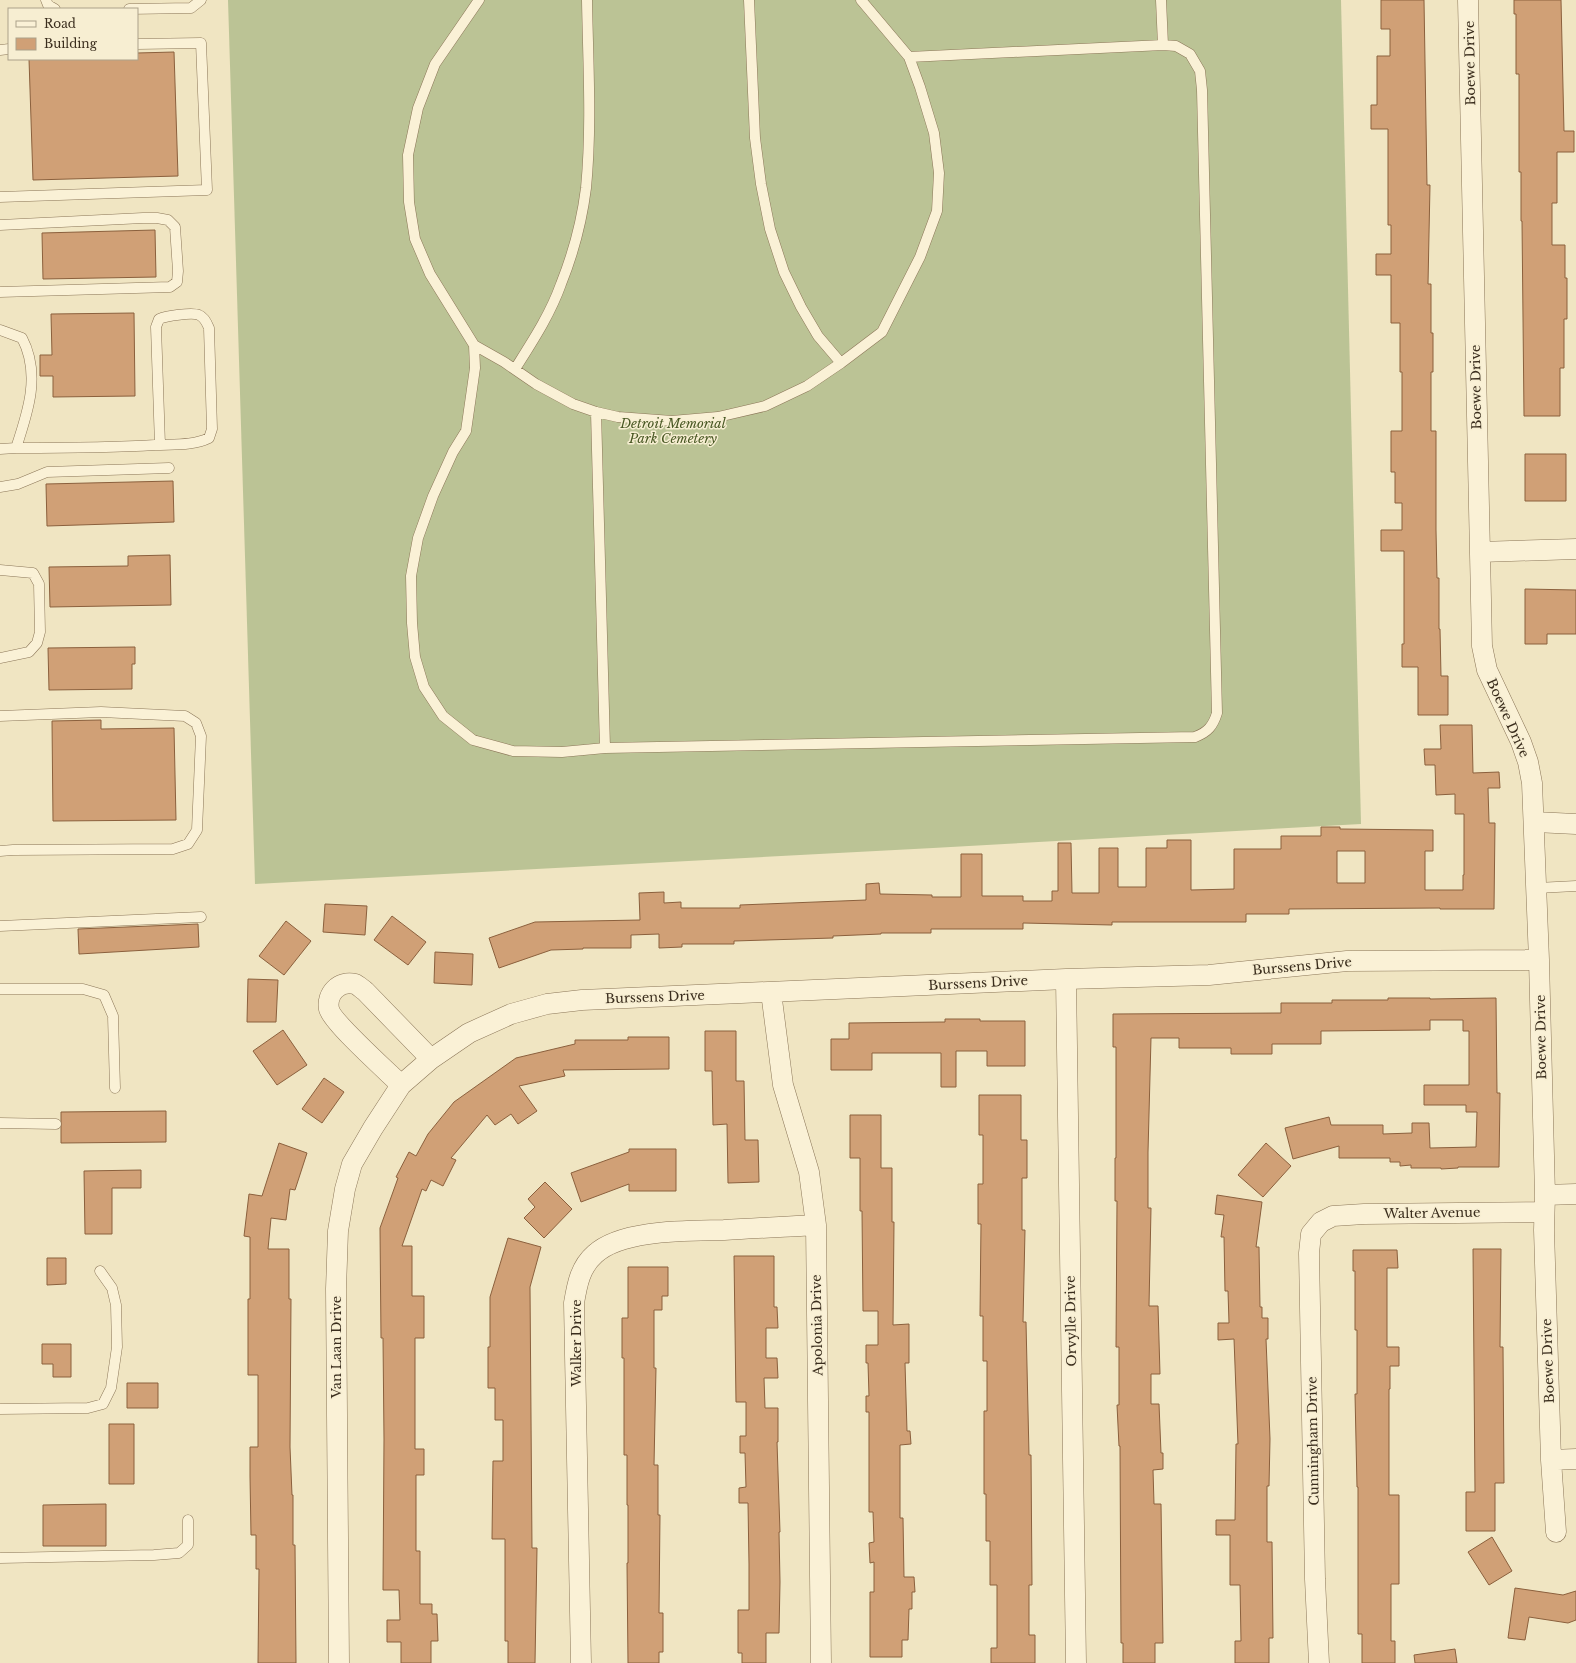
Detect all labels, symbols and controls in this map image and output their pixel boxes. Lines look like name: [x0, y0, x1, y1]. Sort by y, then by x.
legend: [8, 8, 138, 60]
text: Road: [44, 16, 76, 31]
street label: Boewe Drive: [1461, 20, 1479, 106]
text: Building: [44, 36, 98, 51]
street label: Boewe Drive: [1467, 344, 1485, 430]
park label: Detroit Memorial Park Cemetery: [619, 415, 727, 447]
street label: Boewe Drive: [1483, 676, 1533, 760]
street label: Burssens Drive: [1252, 953, 1352, 979]
street label: Burssens Drive: [928, 972, 1028, 994]
street label: Burssens Drive: [605, 987, 705, 1007]
street label: Boewe Drive: [1532, 994, 1550, 1080]
street label: Walter Avenue: [1383, 1204, 1480, 1222]
street label: Apolonia Drive: [808, 1274, 826, 1377]
street label: Orvylle Drive: [1062, 1275, 1080, 1367]
street label: Van Laan Drive: [328, 1296, 345, 1399]
street label: Walker Drive: [568, 1299, 585, 1388]
street label: Boewe Drive: [1538, 1318, 1558, 1404]
street label: Cunningham Drive: [1303, 1376, 1323, 1506]

